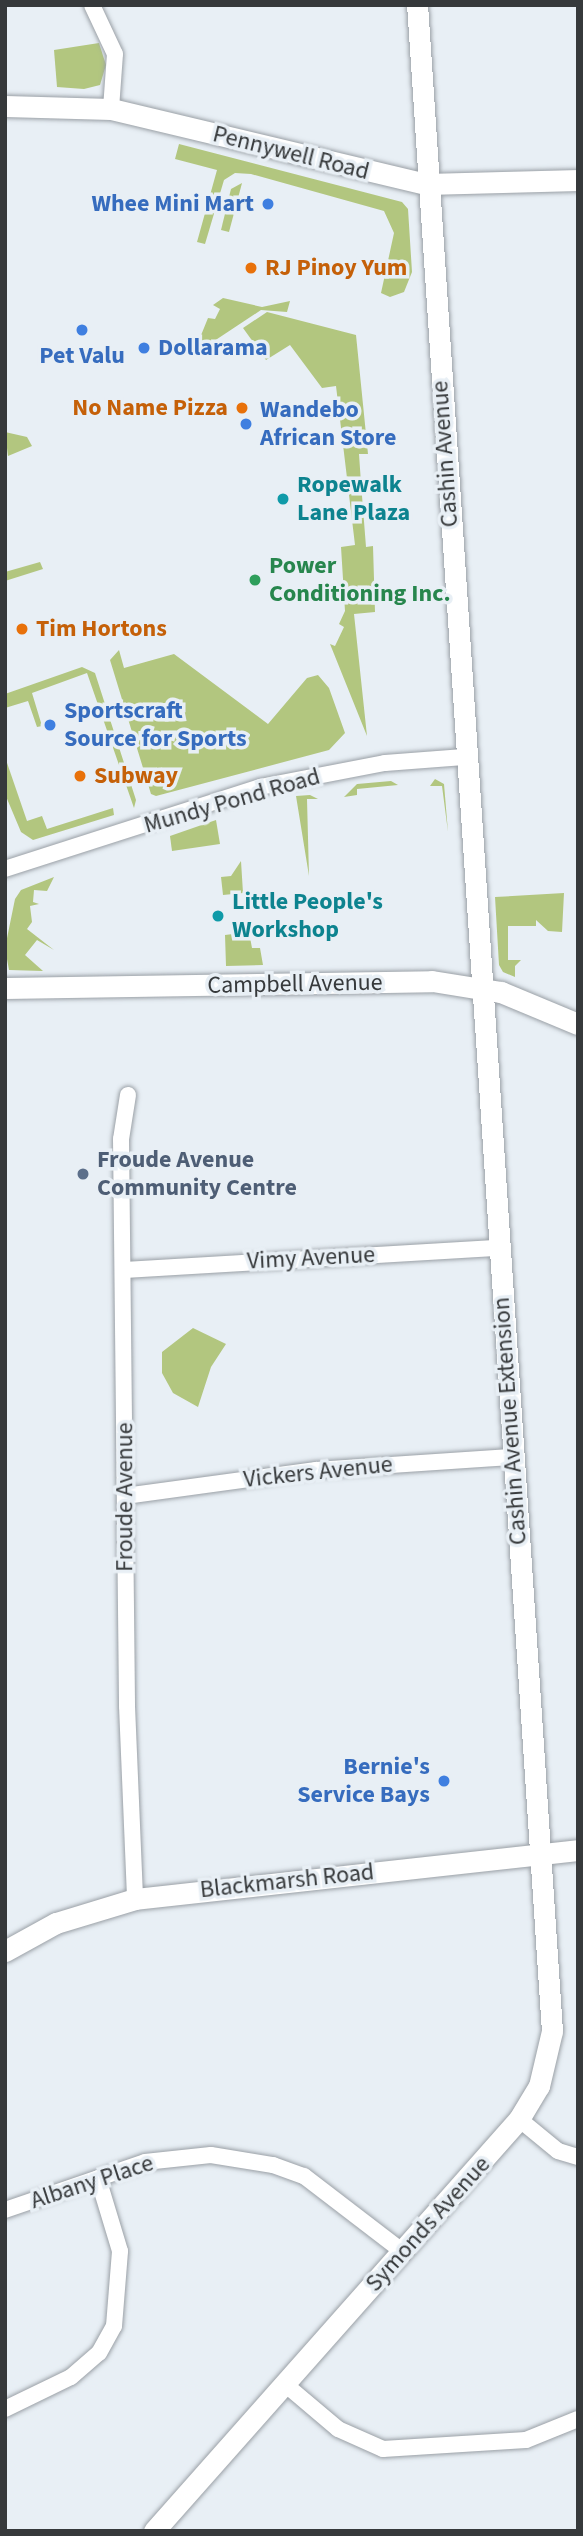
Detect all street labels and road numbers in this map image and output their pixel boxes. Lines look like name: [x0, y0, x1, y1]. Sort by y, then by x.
street label: Pennywell Road: [210, 120, 372, 186]
street label: Cashin Avenue: [426, 380, 464, 528]
street label: Mundy Pond Road: [141, 762, 323, 840]
street label: Campbell Avenue: [207, 968, 383, 1000]
street label: Vimy Avenue: [246, 1240, 376, 1276]
street label: Cashin Avenue Extension: [487, 1296, 533, 1546]
street label: Froude Avenue: [111, 1422, 139, 1572]
street label: Vickers Avenue: [242, 1450, 394, 1494]
street label: Blackmarsh Road: [199, 1858, 375, 1904]
street label: Albany Place: [27, 2149, 157, 2215]
street label: Symonds Avenue: [360, 2150, 496, 2298]

